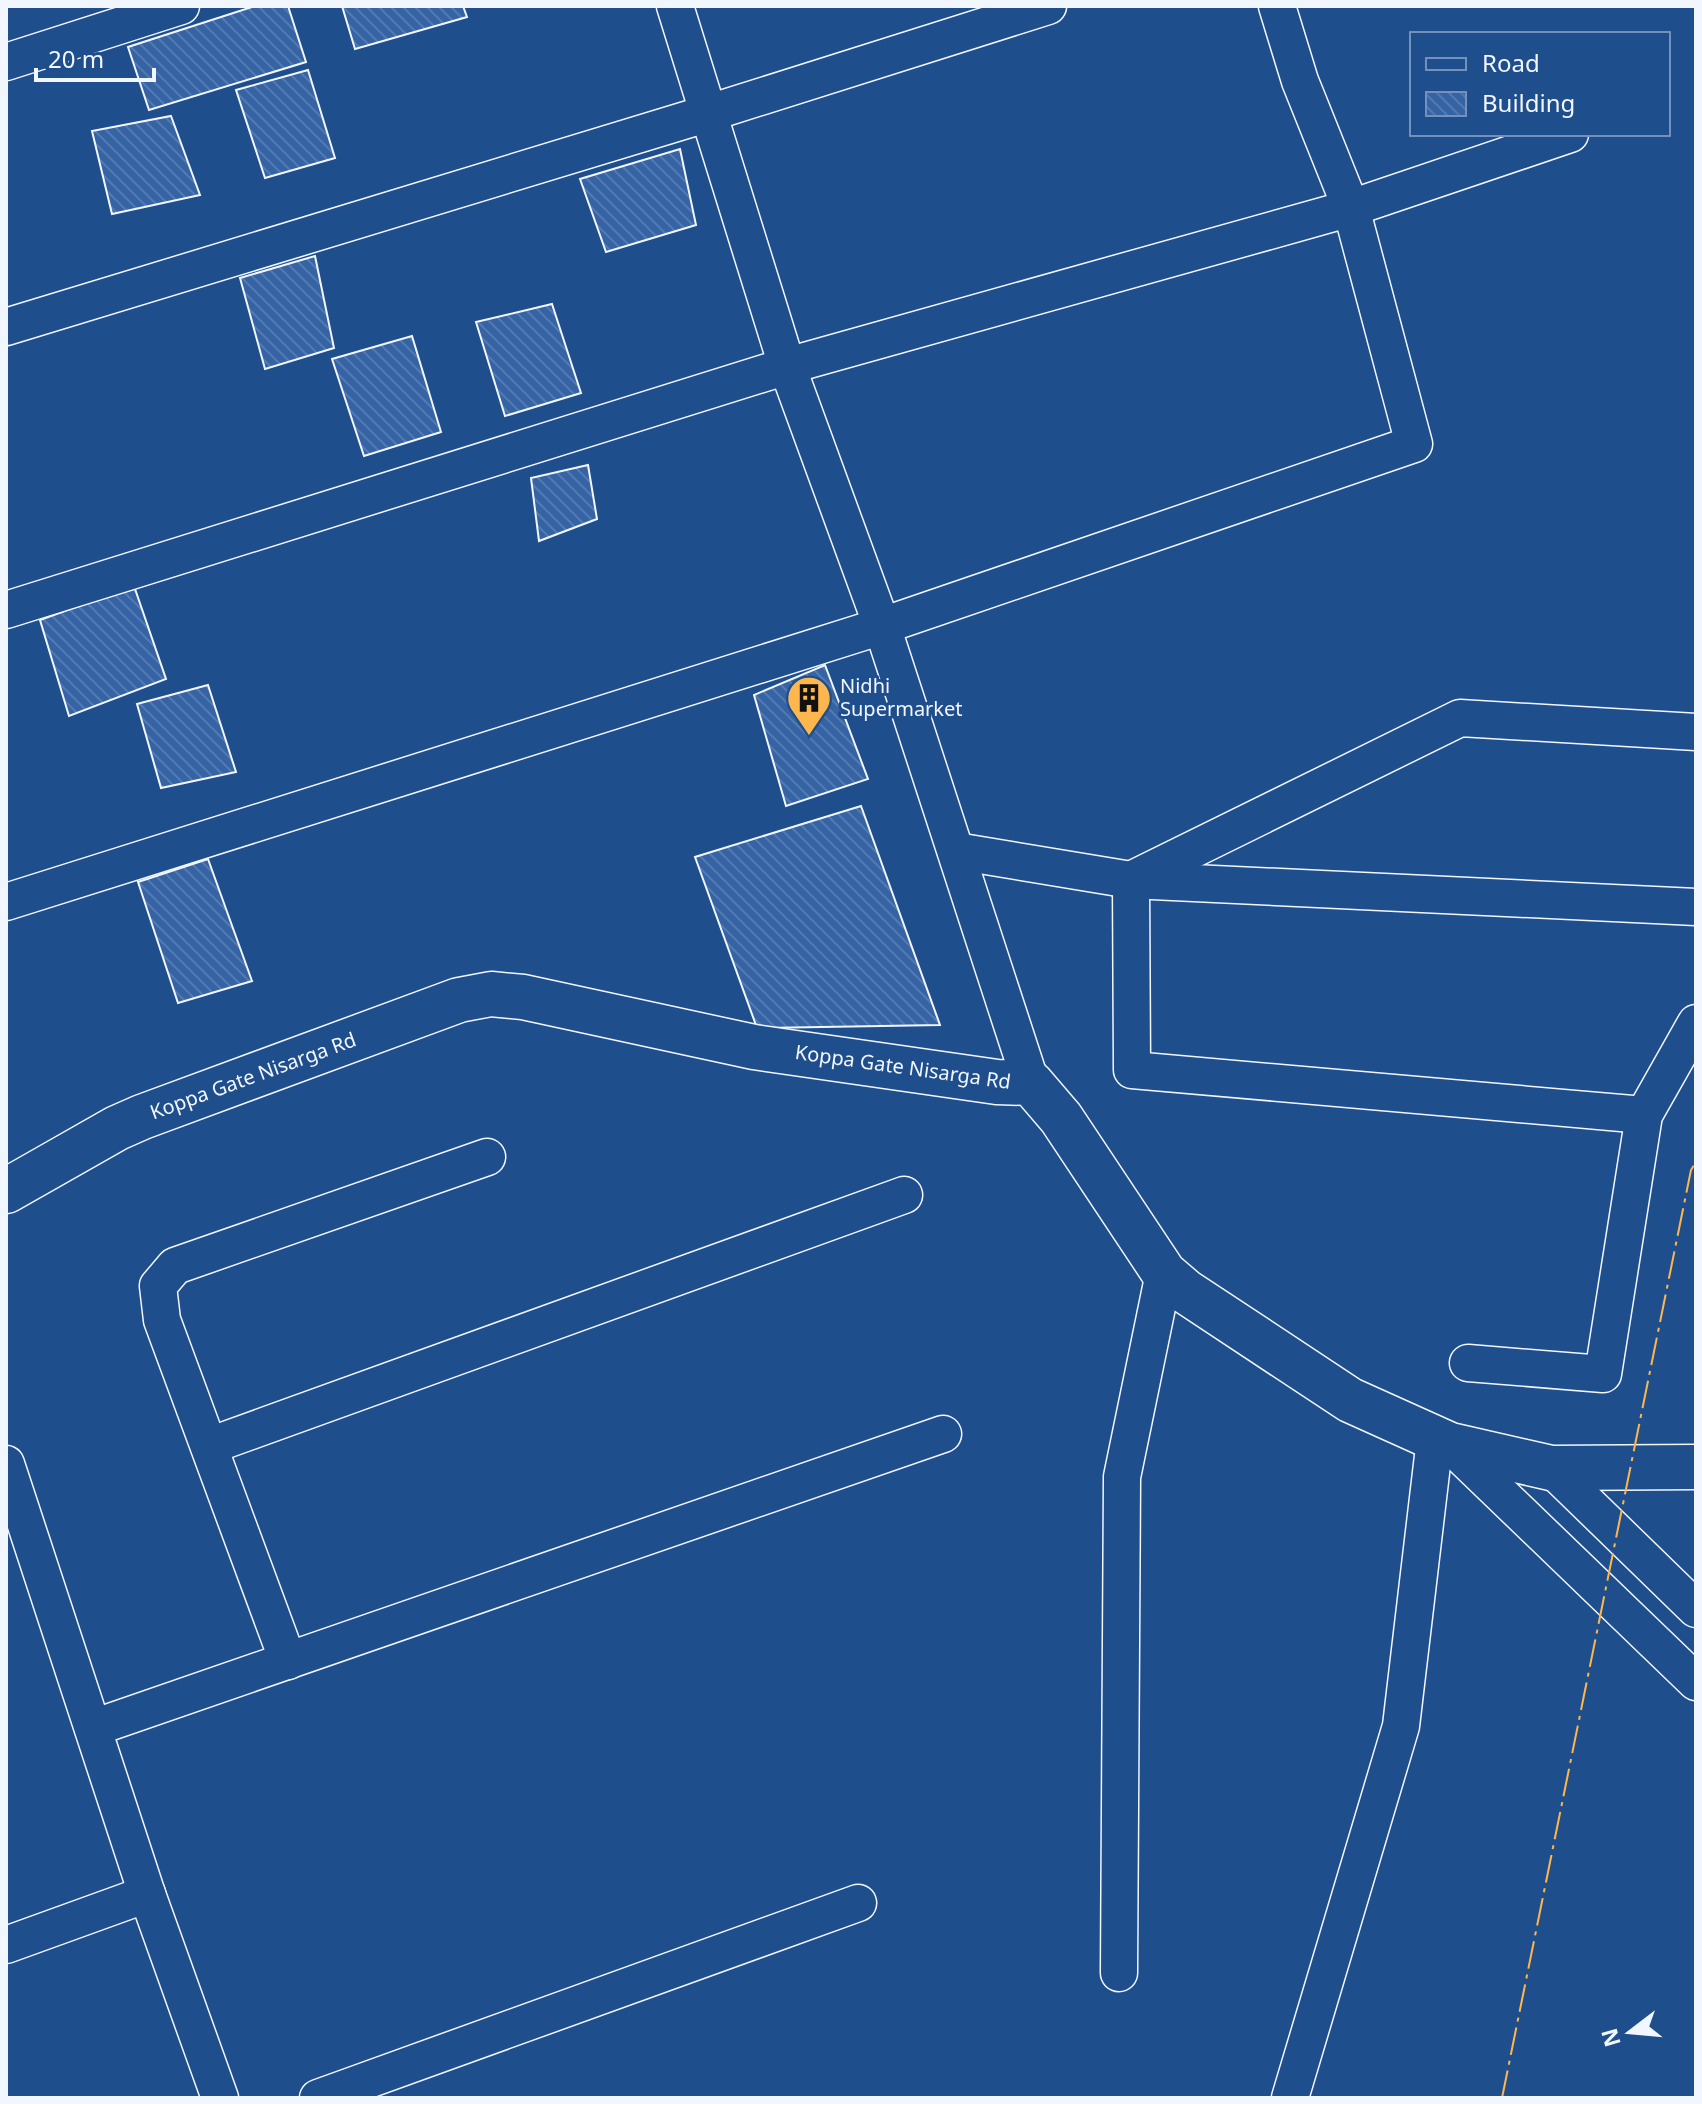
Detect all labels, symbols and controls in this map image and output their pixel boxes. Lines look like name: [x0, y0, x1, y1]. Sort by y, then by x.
scale bar: [36, 32, 154, 82]
legend: [1410, 32, 1670, 136]
text: 20 m: [48, 42, 104, 75]
text: Road: [1482, 46, 1540, 79]
text: Building: [1482, 86, 1575, 119]
place label: Nidhi Supermarket: [840, 672, 963, 722]
building icon: Nidhi Supermarket: [785, 674, 833, 737]
street label: Koppa Gate Nisarga Rd: [146, 1026, 360, 1125]
street label: Koppa Gate Nisarga Rd: [793, 1038, 1013, 1095]
north arrow: [1590, 1992, 1670, 2072]
text: N: [1593, 2025, 1627, 2051]

